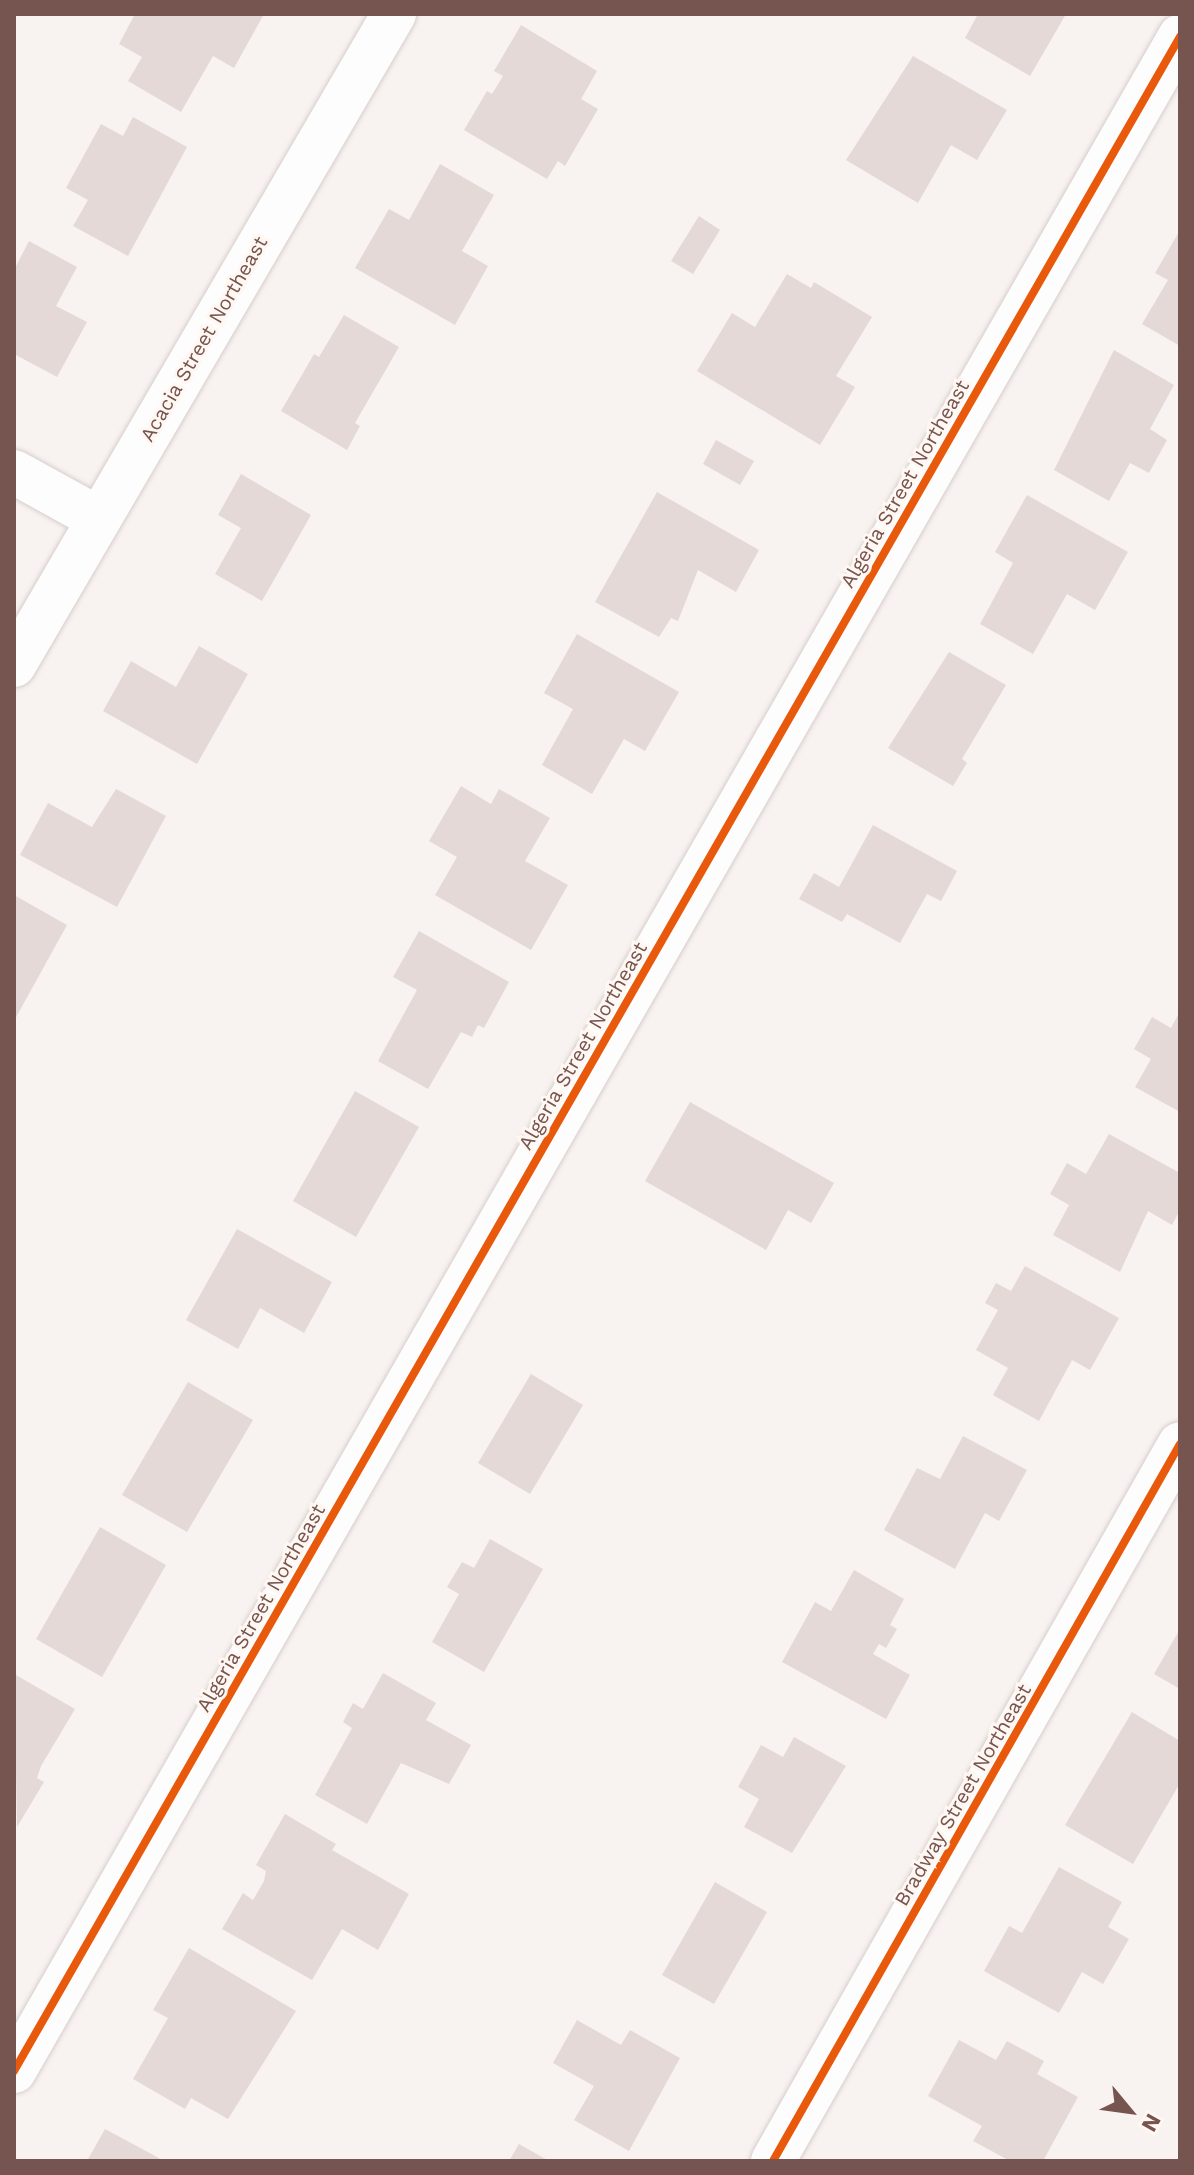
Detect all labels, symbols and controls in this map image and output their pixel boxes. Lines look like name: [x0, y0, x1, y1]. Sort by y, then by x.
street label: Acacia Street Northeast: [135, 232, 273, 446]
street label: Algeria Street Northeast: [835, 375, 975, 593]
street label: Algeria Street Northeast: [513, 937, 653, 1155]
street label: Algeria Street Northeast: [191, 1499, 331, 1717]
street label: Bradway Street Northeast: [889, 1680, 1037, 1910]
north arrow: [1090, 2071, 1170, 2151]
text: N: [1137, 2110, 1166, 2136]

